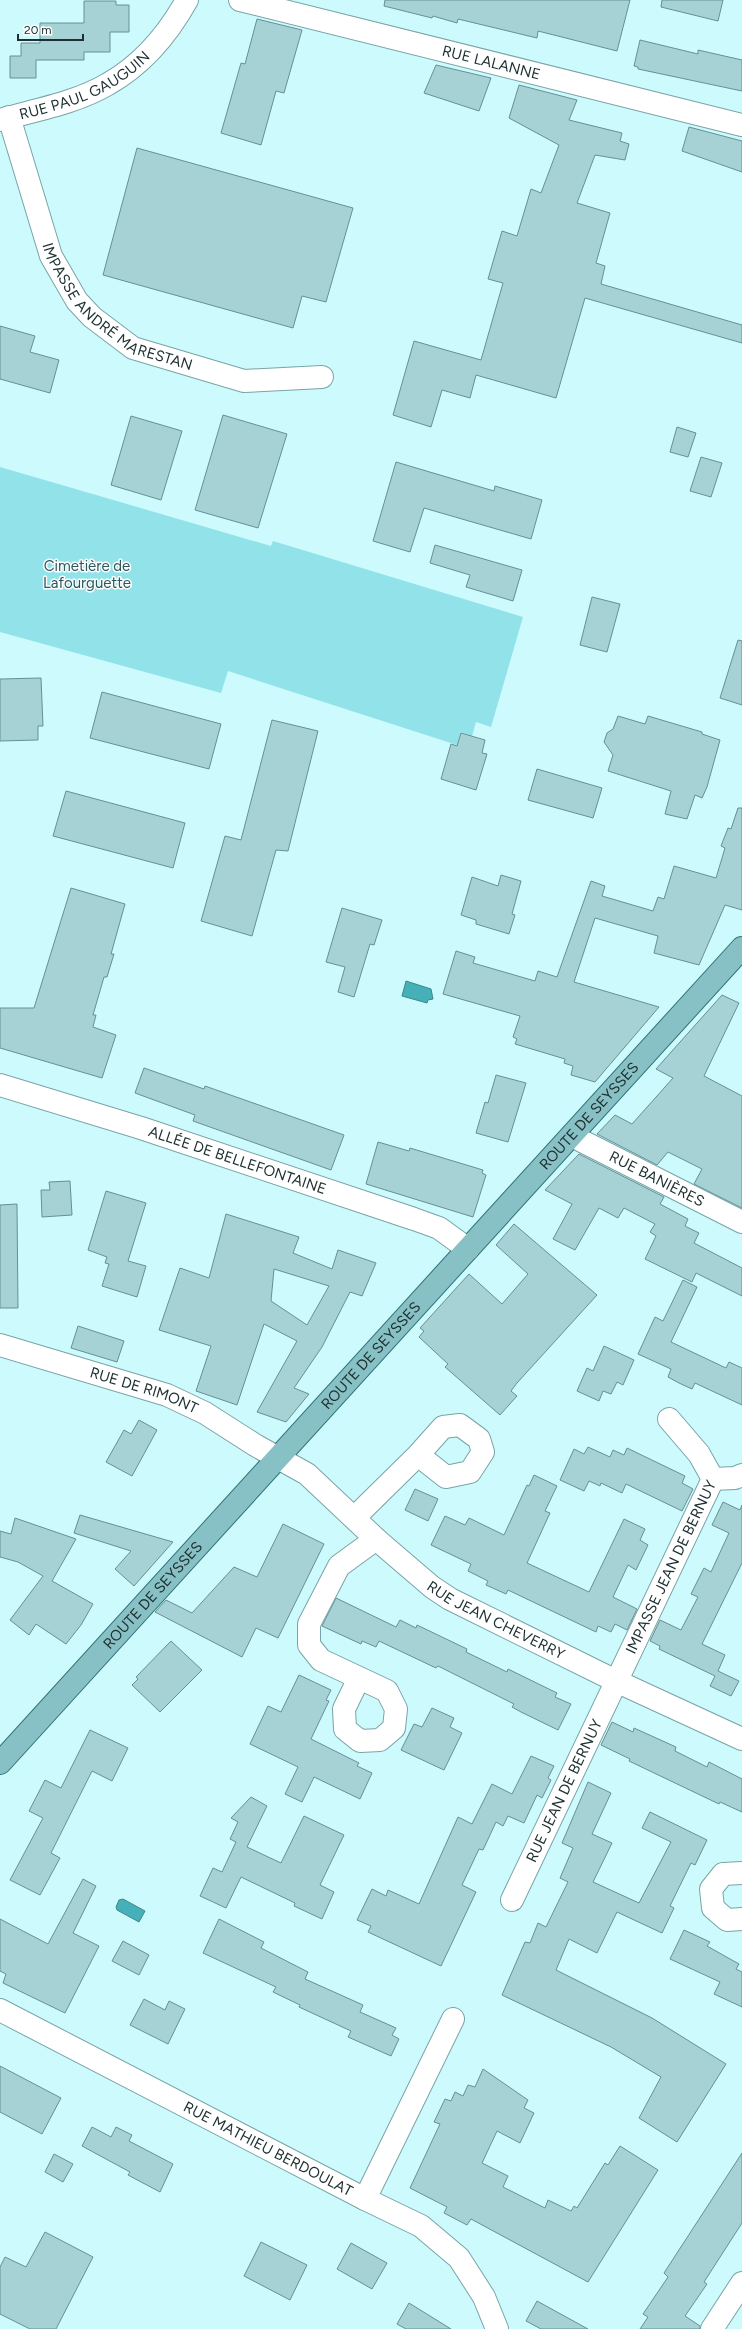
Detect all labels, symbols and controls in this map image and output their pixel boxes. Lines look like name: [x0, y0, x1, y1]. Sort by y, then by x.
scale bar: [18, 16, 83, 42]
text: 20 m: [24, 23, 52, 37]
street label: RUE LALANNE: [440, 42, 542, 83]
street label: RUE PAUL GAUGUIN: [17, 47, 153, 123]
street label: IMPASSE ANDRÉ MARESTAN: [39, 241, 195, 374]
park label: Cimetière de Lafourguette: [43, 557, 131, 592]
street label: ROUTE DE SEYSSES: [536, 1059, 643, 1173]
street label: ALLÉE DE BELLEFONTAINE: [146, 1122, 329, 1198]
street label: RUE BANIÈRES: [606, 1147, 707, 1210]
street label: ROUTE DE SEYSSES: [317, 1298, 424, 1413]
street label: RUE DE RIMONT: [88, 1363, 202, 1418]
street label: IMPASSE JEAN DE BERNUY: [622, 1477, 720, 1657]
street label: ROUTE DE SEYSSES: [99, 1538, 206, 1653]
street label: RUE JEAN CHEVERRY: [423, 1577, 568, 1663]
street label: RUE JEAN DE BERNUY: [522, 1716, 606, 1865]
street label: RUE MATHIEU BERDOULAT: [180, 2098, 357, 2200]

